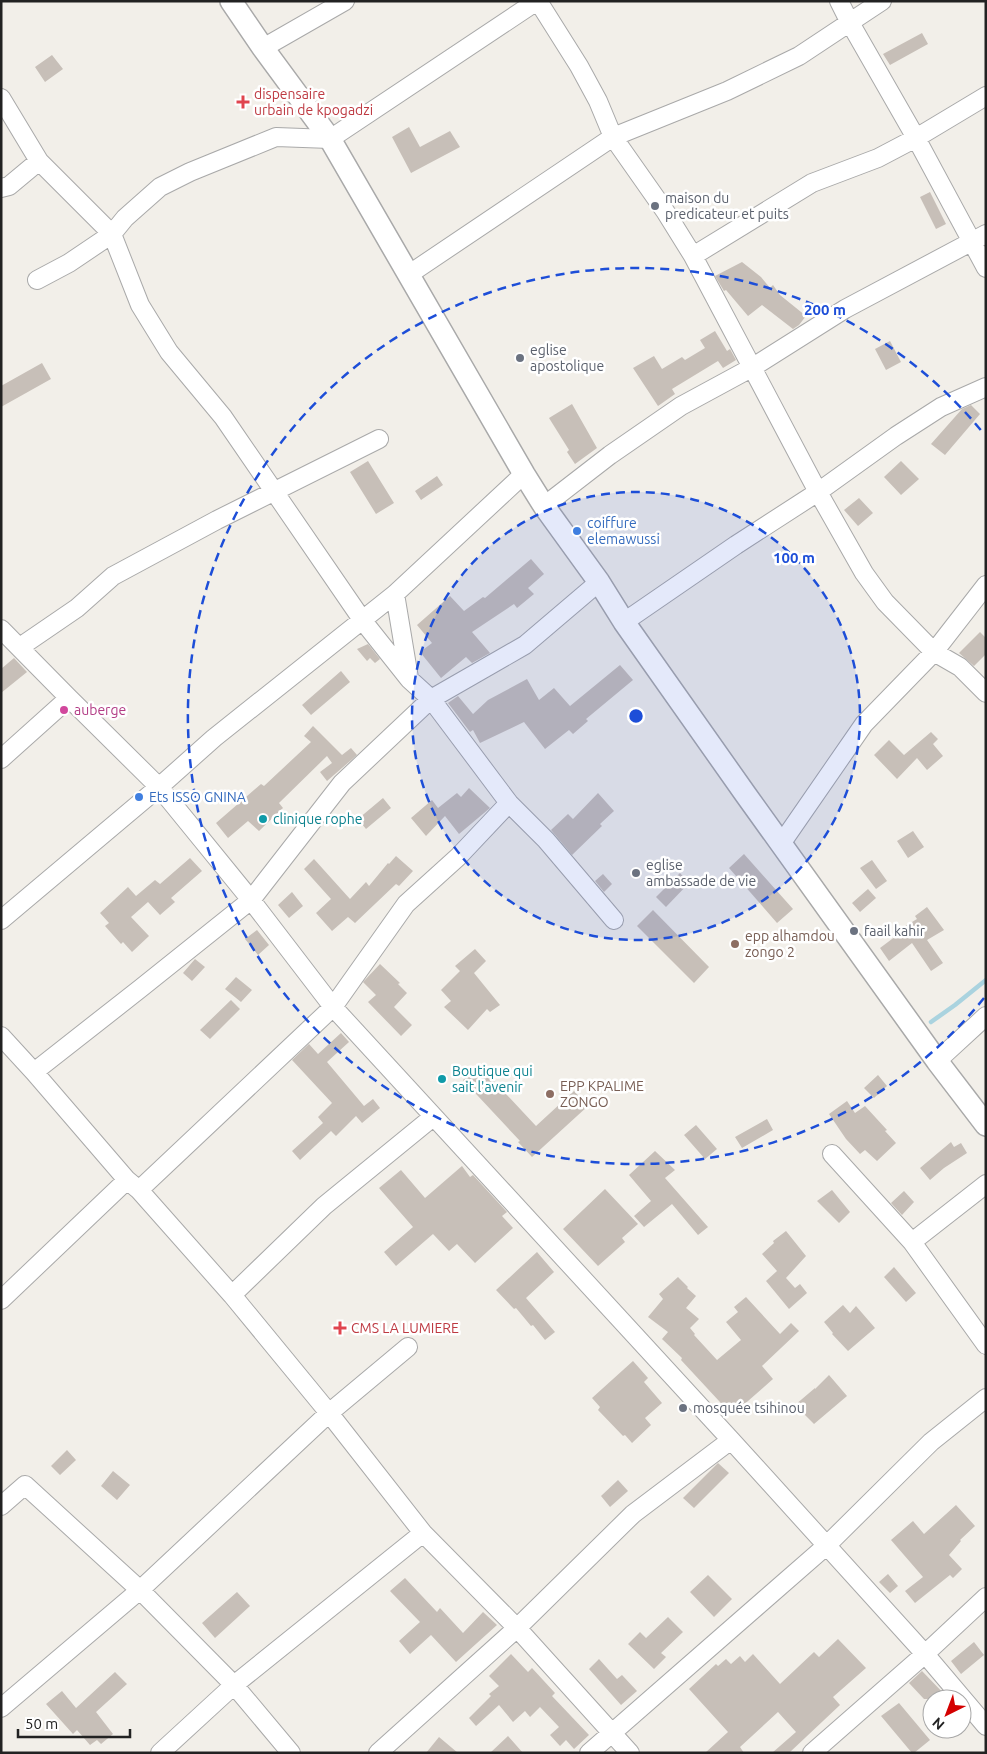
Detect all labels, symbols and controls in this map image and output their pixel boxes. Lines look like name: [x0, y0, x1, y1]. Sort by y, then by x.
place label: dispensaire urbain de kpogadzi: [254, 86, 373, 118]
marker: dispensaire urbain de kpogadzi: [236, 95, 250, 109]
place label: maison du predicateur et puits: [665, 190, 789, 222]
marker: maison du predicateur et puits: [649, 200, 661, 212]
text: 200 m: [804, 301, 846, 318]
place label: eglise apostolique: [530, 342, 604, 374]
marker: eglise apostolique: [514, 352, 526, 364]
place label: coiffure elemawussi: [587, 515, 660, 547]
marker: coiffure elemawussi: [571, 525, 583, 537]
text: 100 m: [773, 549, 815, 566]
place label: auberge: [74, 702, 126, 718]
marker: auberge: [58, 704, 70, 716]
centre of rings: [627, 707, 645, 725]
place label: Ets ISSO GNINA: [149, 789, 246, 805]
marker: Ets ISSO GNINA: [133, 791, 145, 803]
place label: clinique rophe: [273, 811, 363, 827]
marker: clinique rophe: [257, 813, 269, 825]
place label: eglise ambassade de vie: [646, 857, 756, 889]
marker: eglise ambassade de vie: [630, 867, 642, 879]
place label: faail kahir: [864, 923, 926, 939]
marker: faail kahir: [848, 925, 860, 937]
place label: epp alhamdou zongo 2: [745, 928, 835, 960]
marker: epp alhamdou zongo 2: [729, 938, 741, 950]
place label: Boutique qui sait l'avenir: [452, 1063, 533, 1095]
marker: Boutique qui sait l'avenir: [436, 1073, 448, 1085]
place label: EPP KPALIME ZONGO: [560, 1078, 644, 1110]
marker: EPP KPALIME ZONGO: [544, 1088, 556, 1100]
place label: CMS LA LUMIERE: [351, 1320, 459, 1336]
marker: CMS LA LUMIERE: [333, 1321, 347, 1335]
place label: mosquée tsihinou: [693, 1400, 805, 1416]
marker: mosquée tsihinou: [677, 1402, 689, 1414]
north arrow: [922, 1689, 972, 1739]
scale bar: [18, 1706, 130, 1738]
text: N: [929, 1714, 948, 1733]
text: 50 m: [25, 1715, 58, 1732]

